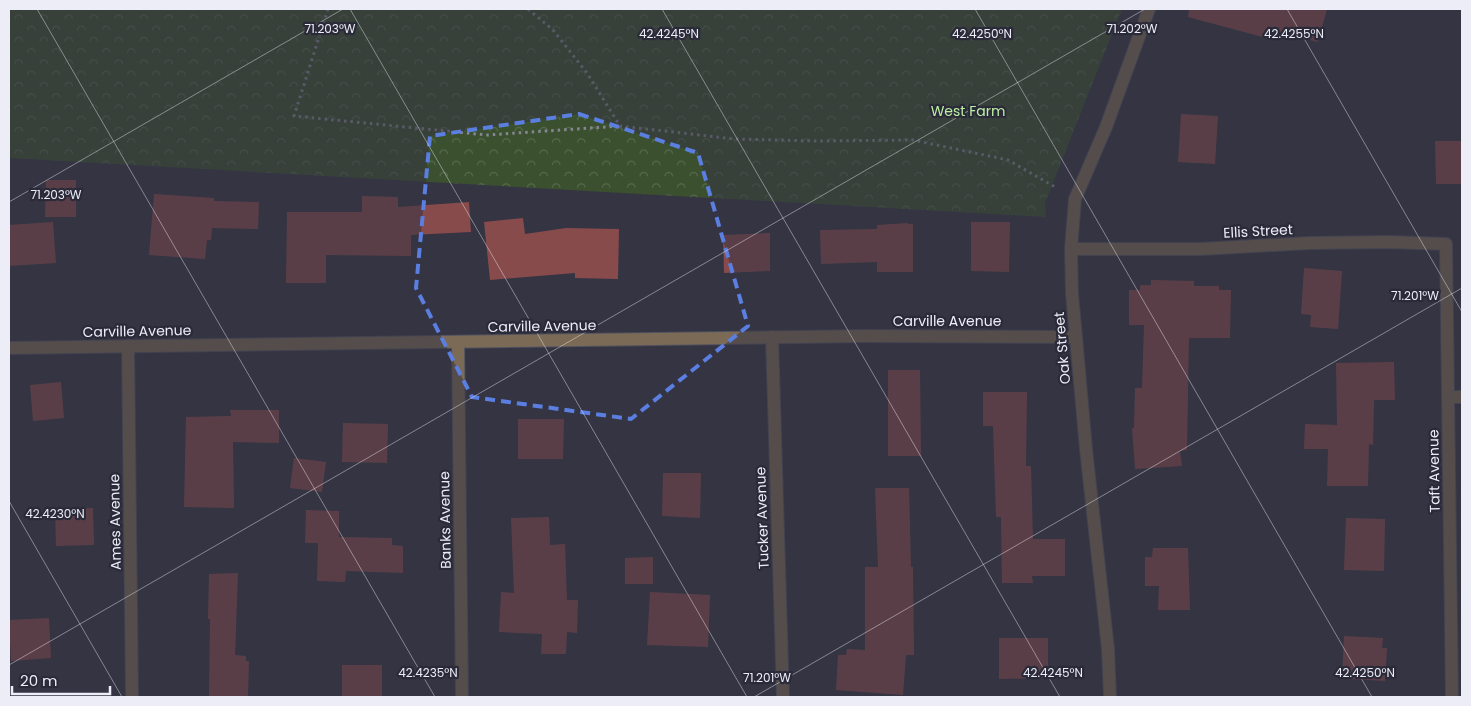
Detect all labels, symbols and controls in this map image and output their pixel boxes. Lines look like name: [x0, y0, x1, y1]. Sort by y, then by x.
text: 71.203°W: [304, 20, 356, 37]
text: 71.202°W: [1107, 20, 1158, 37]
text: 42.4245°N: [639, 25, 699, 42]
text: 42.4250°N: [952, 25, 1012, 42]
text: 42.4255°N: [1264, 25, 1324, 42]
park label: West Farm: [931, 101, 1005, 121]
text: 71.203°W: [30, 186, 82, 203]
street label: Ellis Street: [1223, 219, 1293, 243]
text: 71.201°W: [1391, 287, 1439, 304]
street label: Carville Avenue: [893, 311, 1002, 331]
street label: Oak Street: [1049, 311, 1075, 385]
street label: Carville Avenue: [487, 315, 597, 337]
street label: Carville Avenue: [82, 320, 192, 342]
street label: Taft Avenue: [1423, 429, 1445, 513]
street label: Tucker Avenue: [750, 466, 774, 570]
street label: Banks Avenue: [434, 471, 456, 569]
street label: Ames Avenue: [104, 473, 126, 570]
text: 42.4230°N: [25, 505, 85, 522]
scale bar: [12, 664, 110, 696]
text: 42.4235°N: [398, 664, 458, 681]
text: 42.4245°N: [1023, 664, 1083, 681]
text: 42.4250°N: [1335, 664, 1395, 681]
text: 71.201°W: [743, 669, 791, 686]
text: 20 m: [20, 670, 58, 691]

